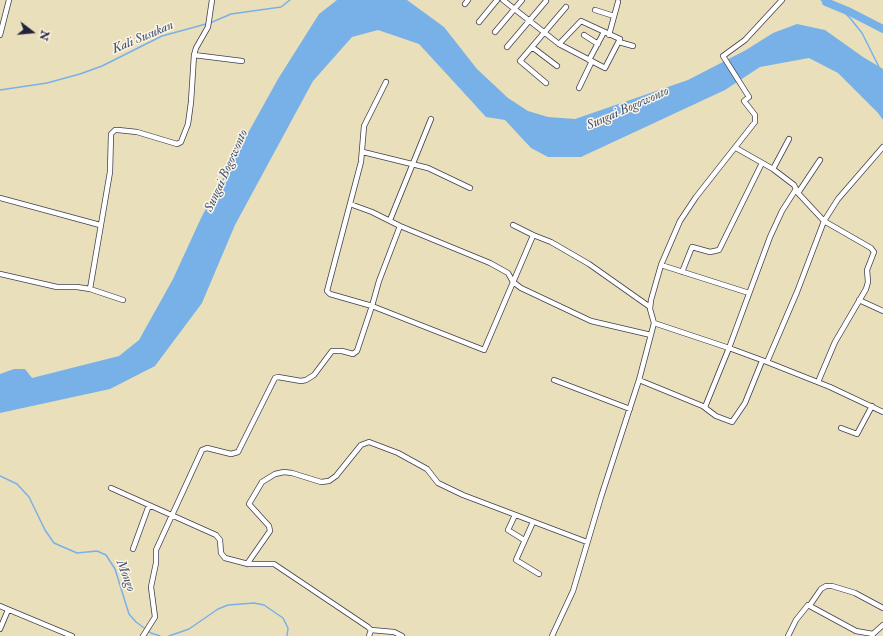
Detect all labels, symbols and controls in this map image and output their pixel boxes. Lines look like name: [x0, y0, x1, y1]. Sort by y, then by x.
north arrow: [12, 12, 52, 52]
water label: Kali Susukan: [110, 18, 176, 58]
text: N: [36, 29, 52, 42]
water label: Sungai Bogowonto: [584, 84, 672, 134]
water label: Sungai Bogowonto: [202, 127, 252, 215]
water label: Mongo: [112, 558, 138, 594]

